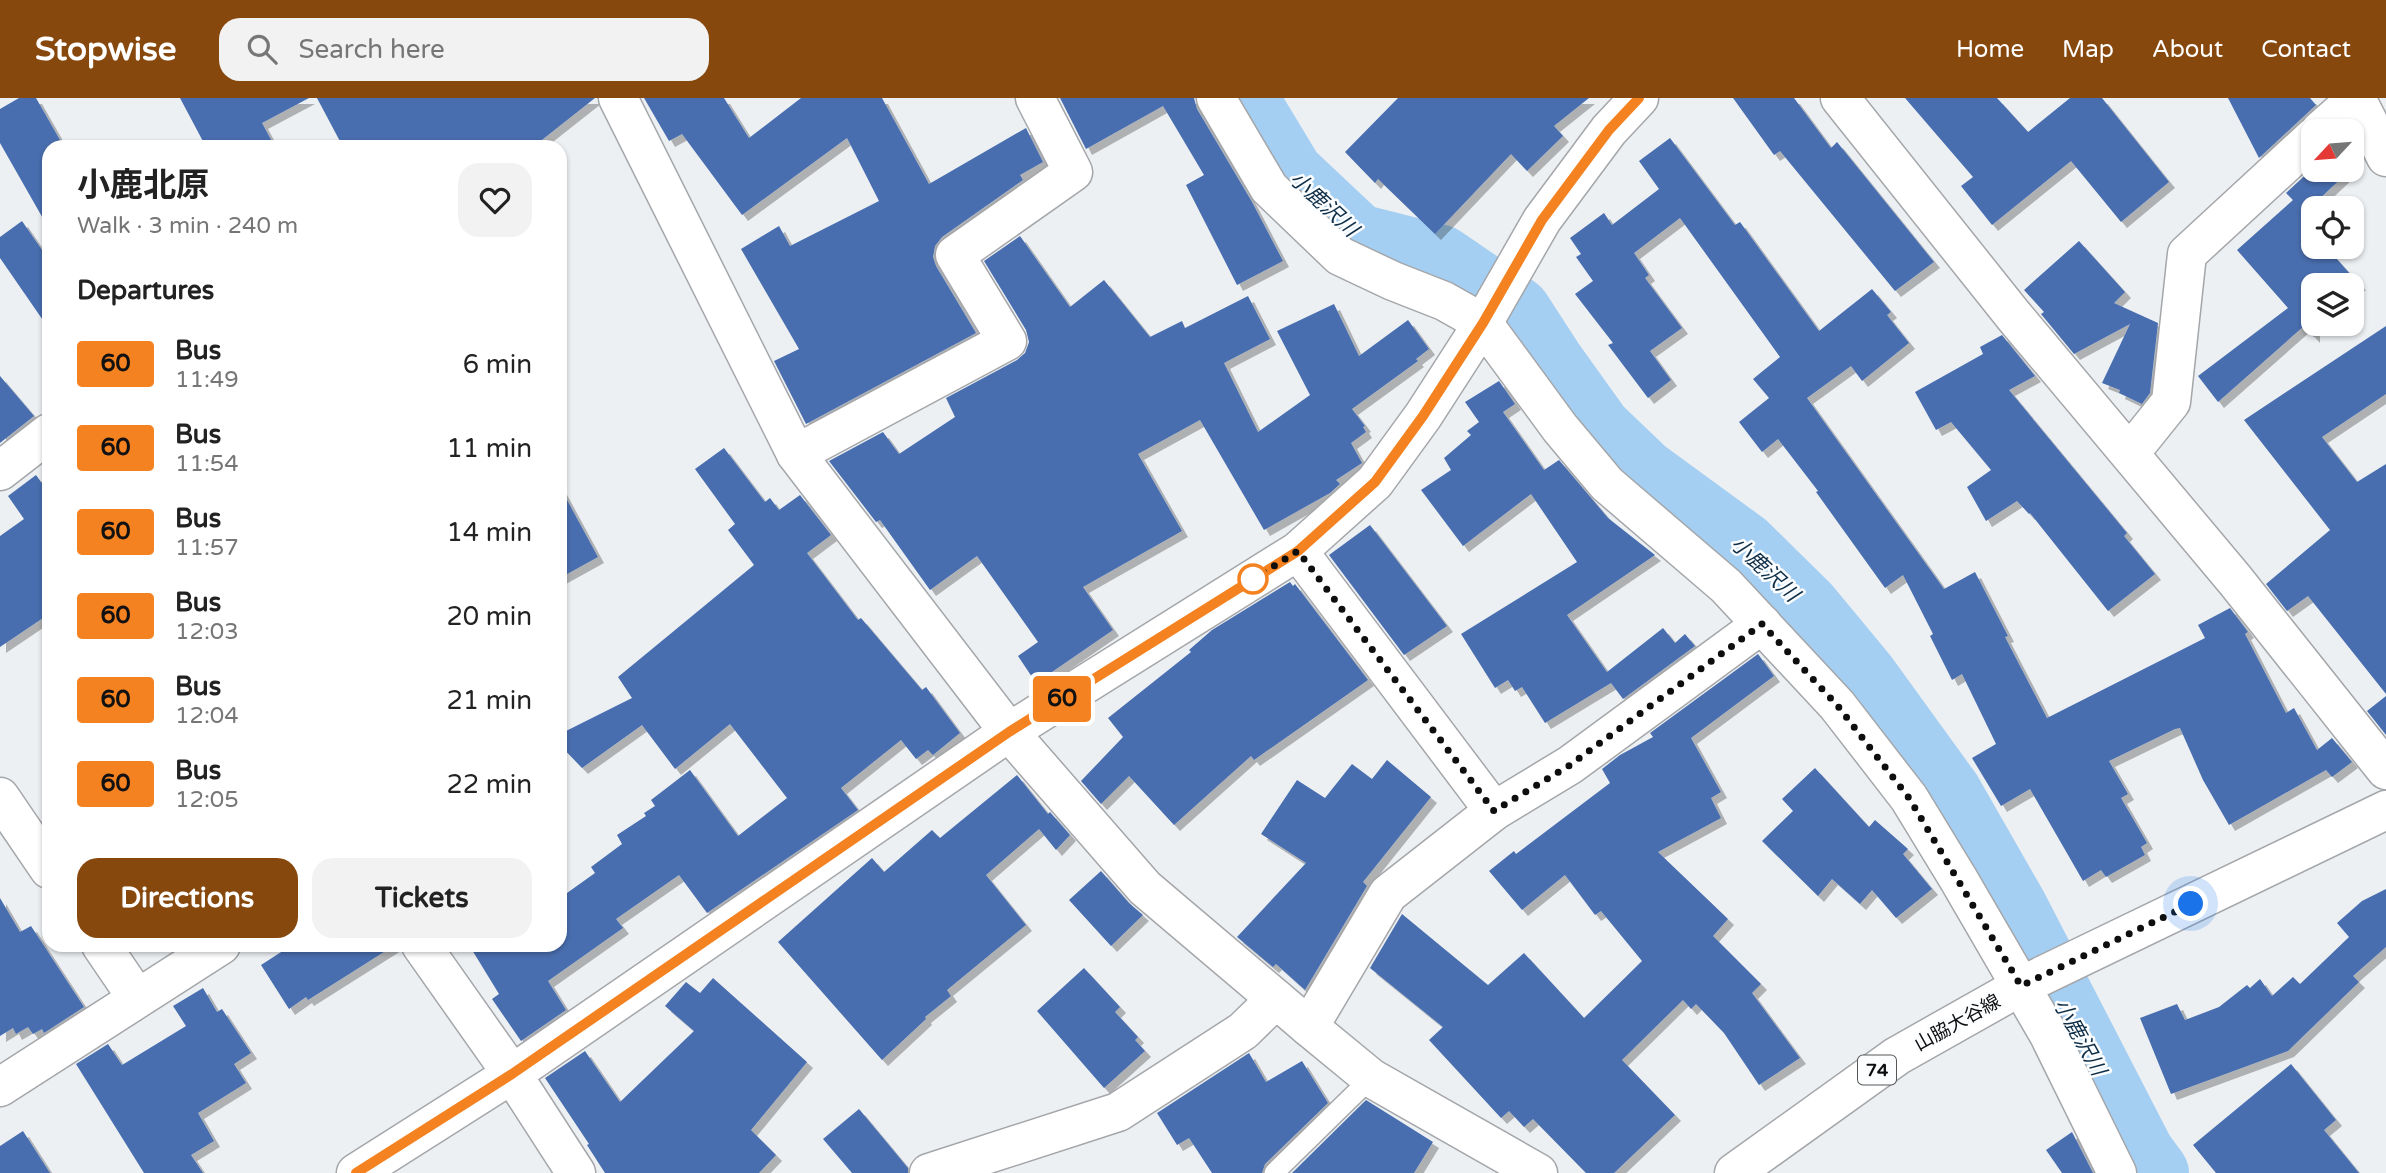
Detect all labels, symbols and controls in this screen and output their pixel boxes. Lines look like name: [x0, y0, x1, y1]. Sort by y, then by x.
search box: [219, 18, 709, 81]
text: Stopwise: [35, 30, 177, 69]
icon: search: [243, 30, 281, 68]
text: Search here: [299, 34, 445, 65]
text: Home: [1956, 35, 2024, 64]
text: Map: [2062, 35, 2114, 64]
text: About: [2152, 35, 2223, 64]
text: Contact: [2261, 35, 2351, 64]
north arrow: [2301, 119, 2364, 182]
map controls: [2301, 119, 2364, 336]
button: heart: [458, 163, 532, 237]
text: 小鹿北原: [77, 166, 209, 205]
water label: 小鹿沢川: [1284, 167, 1364, 244]
button: locate: [2301, 196, 2364, 259]
text: Walk · 3 min · 240 m: [77, 212, 298, 240]
button: layers: [2301, 273, 2364, 336]
text: Departures: [77, 275, 214, 306]
text: Bus: [175, 335, 221, 366]
text: 60: [100, 349, 131, 378]
text: 6 min: [463, 349, 532, 380]
text: 11:49: [175, 366, 239, 394]
text: Bus: [175, 419, 221, 450]
text: 60: [100, 433, 131, 462]
text: 11 min: [446, 433, 532, 464]
text: 11:54: [175, 450, 239, 478]
text: Bus: [175, 503, 221, 534]
text: 60: [100, 517, 131, 546]
text: 14 min: [446, 517, 532, 548]
water label: 小鹿沢川: [1725, 532, 1805, 609]
text: 11:57: [175, 534, 239, 562]
unlabelled marker: [1238, 564, 1268, 594]
text: Bus: [175, 587, 221, 618]
text: 60: [100, 601, 131, 630]
text: 20 min: [446, 601, 532, 632]
text: 12:03: [175, 618, 239, 646]
text: Bus: [175, 671, 221, 702]
line badge: 60: [1030, 676, 1094, 722]
text: 60: [1047, 684, 1077, 713]
text: 60: [100, 685, 131, 714]
text: 21 min: [446, 685, 532, 716]
text: 12:04: [175, 702, 239, 730]
text: Bus: [175, 755, 221, 786]
text: 60: [100, 769, 131, 798]
text: 22 min: [446, 769, 532, 800]
text: 12:05: [175, 786, 239, 814]
button: Directions: [77, 858, 298, 938]
button: Tickets: [312, 858, 532, 938]
your location: [2173, 886, 2208, 921]
street label: 山脇大谷線: [1911, 990, 2004, 1056]
water label: 小鹿沢川: [2048, 994, 2112, 1082]
road number: 74: [1858, 1056, 1896, 1085]

